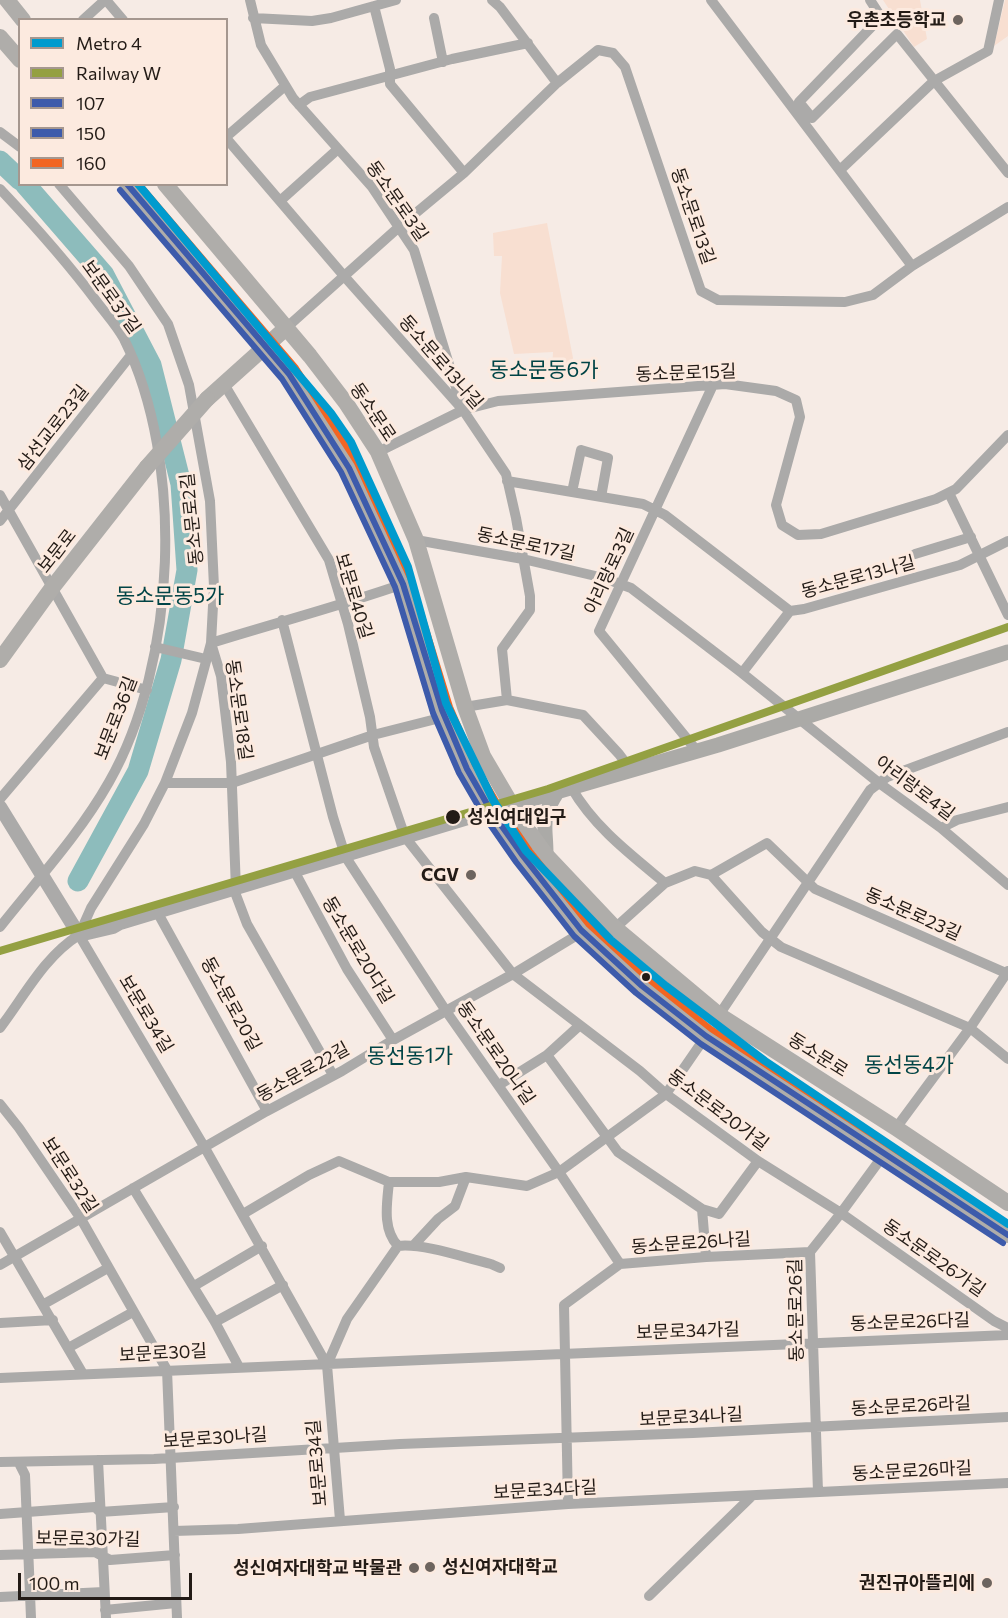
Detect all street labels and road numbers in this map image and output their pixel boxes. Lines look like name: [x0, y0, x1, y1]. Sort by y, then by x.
street label: 동소문로3길: [361, 157, 433, 245]
street label: 동소문로13길: [666, 165, 720, 267]
street label: 보문로37길: [77, 256, 145, 338]
street label: 동소문로13나길: [394, 311, 488, 413]
street label: 동소문로15길: [635, 360, 737, 386]
street label: 동소문로: [346, 379, 400, 445]
street label: 삼선교로23길: [13, 381, 93, 475]
street label: 동소문로2길: [176, 472, 208, 566]
street label: 동소문로17길: [475, 523, 577, 565]
street label: 아리랑로3길: [580, 524, 638, 618]
street label: 보문로: [33, 525, 81, 577]
street label: 보문로40길: [331, 550, 377, 642]
street label: 동소문로13나길: [799, 551, 917, 603]
street label: 동소문로18길: [221, 658, 257, 762]
street label: 보문로36길: [90, 673, 142, 763]
street label: 아리랑로4길: [871, 751, 959, 825]
street label: 동소문로23길: [862, 883, 964, 945]
street label: 동소문로20다길: [318, 893, 398, 1007]
street label: 동소문로20길: [196, 953, 266, 1055]
street label: 보문로34길: [114, 971, 178, 1057]
street label: 동소문로20나길: [452, 997, 540, 1109]
street label: 동소문로: [784, 1028, 852, 1082]
street label: 동소문로22길: [253, 1038, 353, 1106]
street label: 동소문로20가길: [663, 1065, 773, 1155]
street label: 보문로32길: [37, 1133, 103, 1217]
street label: 동소문로26가길: [879, 1215, 989, 1301]
street label: 동소문로26나길: [630, 1228, 752, 1258]
street label: 동소문로26길: [784, 1258, 808, 1362]
street label: 동소문로26다길: [850, 1309, 970, 1335]
street label: 보문로34가길: [636, 1318, 740, 1344]
street label: 보문로30길: [118, 1340, 208, 1366]
street label: 동소문로26라길: [850, 1392, 972, 1420]
street label: 보문로34나길: [639, 1403, 743, 1431]
street label: 보문로34길: [302, 1419, 332, 1507]
street label: 보문로30나길: [162, 1424, 268, 1452]
street label: 동소문로26마길: [851, 1457, 973, 1485]
street label: 보문로34다길: [493, 1476, 597, 1504]
street label: 보문로30가길: [35, 1527, 141, 1551]

